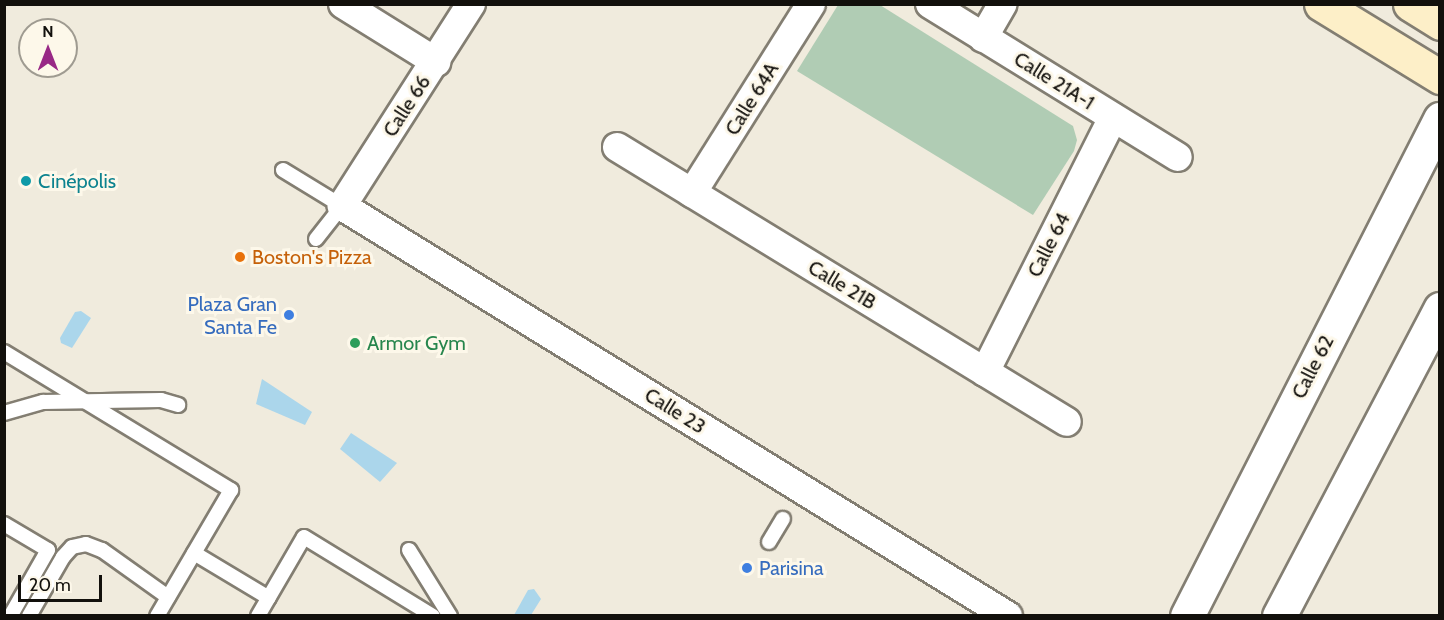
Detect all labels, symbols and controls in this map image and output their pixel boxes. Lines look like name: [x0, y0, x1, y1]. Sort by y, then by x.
north arrow: [18, 18, 78, 78]
text: N: [42, 22, 54, 41]
street label: Calle 21A-1: [1009, 47, 1099, 115]
street label: Calle 64A: [720, 58, 784, 140]
street label: Calle 66: [378, 71, 436, 141]
place label: Cinépolis: [38, 169, 116, 193]
marker: Cinépolis: [19, 174, 33, 188]
street label: Calle 64: [1023, 209, 1075, 281]
place label: Boston's Pizza: [252, 245, 372, 269]
marker: Boston's Pizza: [233, 250, 247, 264]
street label: Calle 21B: [804, 255, 880, 315]
place label: Plaza Gran Santa Fe: [188, 292, 277, 339]
marker: Plaza Gran Santa Fe: [282, 308, 296, 322]
place label: Armor Gym: [367, 331, 466, 355]
street label: Calle 62: [1287, 331, 1339, 403]
marker: Armor Gym: [348, 336, 362, 350]
street label: Calle 23: [640, 383, 710, 439]
place label: Parisina: [759, 556, 824, 580]
marker: Parisina: [740, 561, 754, 575]
scale bar: [21, 563, 105, 601]
text: 20 m: [29, 574, 71, 596]

